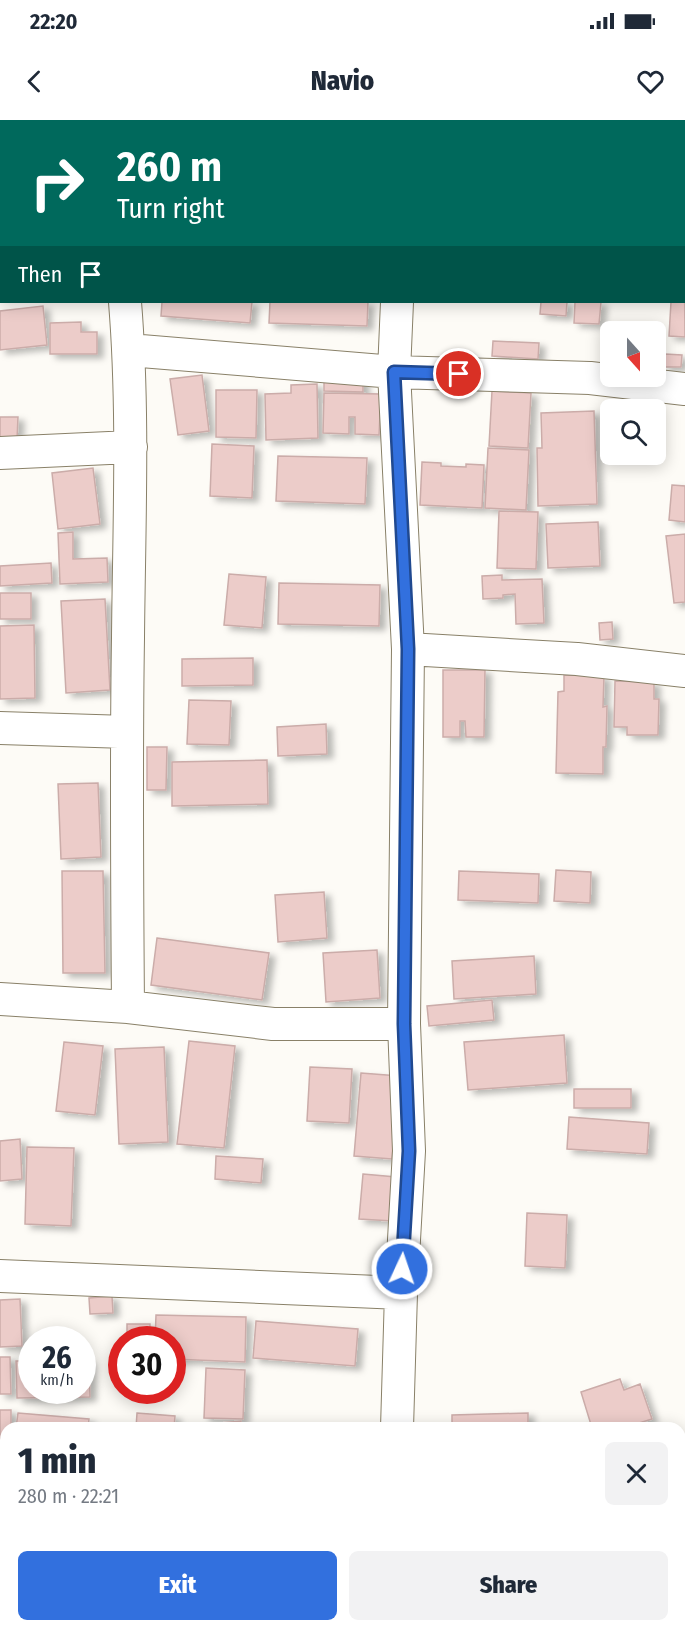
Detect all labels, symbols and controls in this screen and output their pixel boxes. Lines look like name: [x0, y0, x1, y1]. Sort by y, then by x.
text: 22:20: [30, 8, 78, 35]
icon: back: [18, 65, 51, 98]
text: Navio: [311, 65, 374, 97]
icon: heart: [634, 65, 667, 98]
text: 260 m: [117, 142, 222, 192]
icon: right: [18, 144, 96, 222]
text: Turn right: [117, 193, 225, 225]
icon: arrive: [74, 258, 107, 291]
text: Then: [18, 261, 62, 288]
north arrow: [600, 321, 666, 387]
map controls: [600, 321, 666, 465]
pin: [433, 348, 484, 399]
icon: arrive: [442, 357, 475, 390]
button: search: [600, 399, 666, 465]
position arrow: [370, 1237, 434, 1301]
speed limit sign: 30: [108, 1326, 186, 1404]
text: 26: [42, 1340, 72, 1376]
text: km/h: [40, 1371, 74, 1389]
text: 1 min: [18, 1439, 96, 1483]
button: close: [605, 1442, 668, 1505]
text: 280 m · 22:21: [18, 1484, 119, 1508]
button: Exit: [18, 1551, 337, 1620]
button: Share: [349, 1551, 668, 1620]

